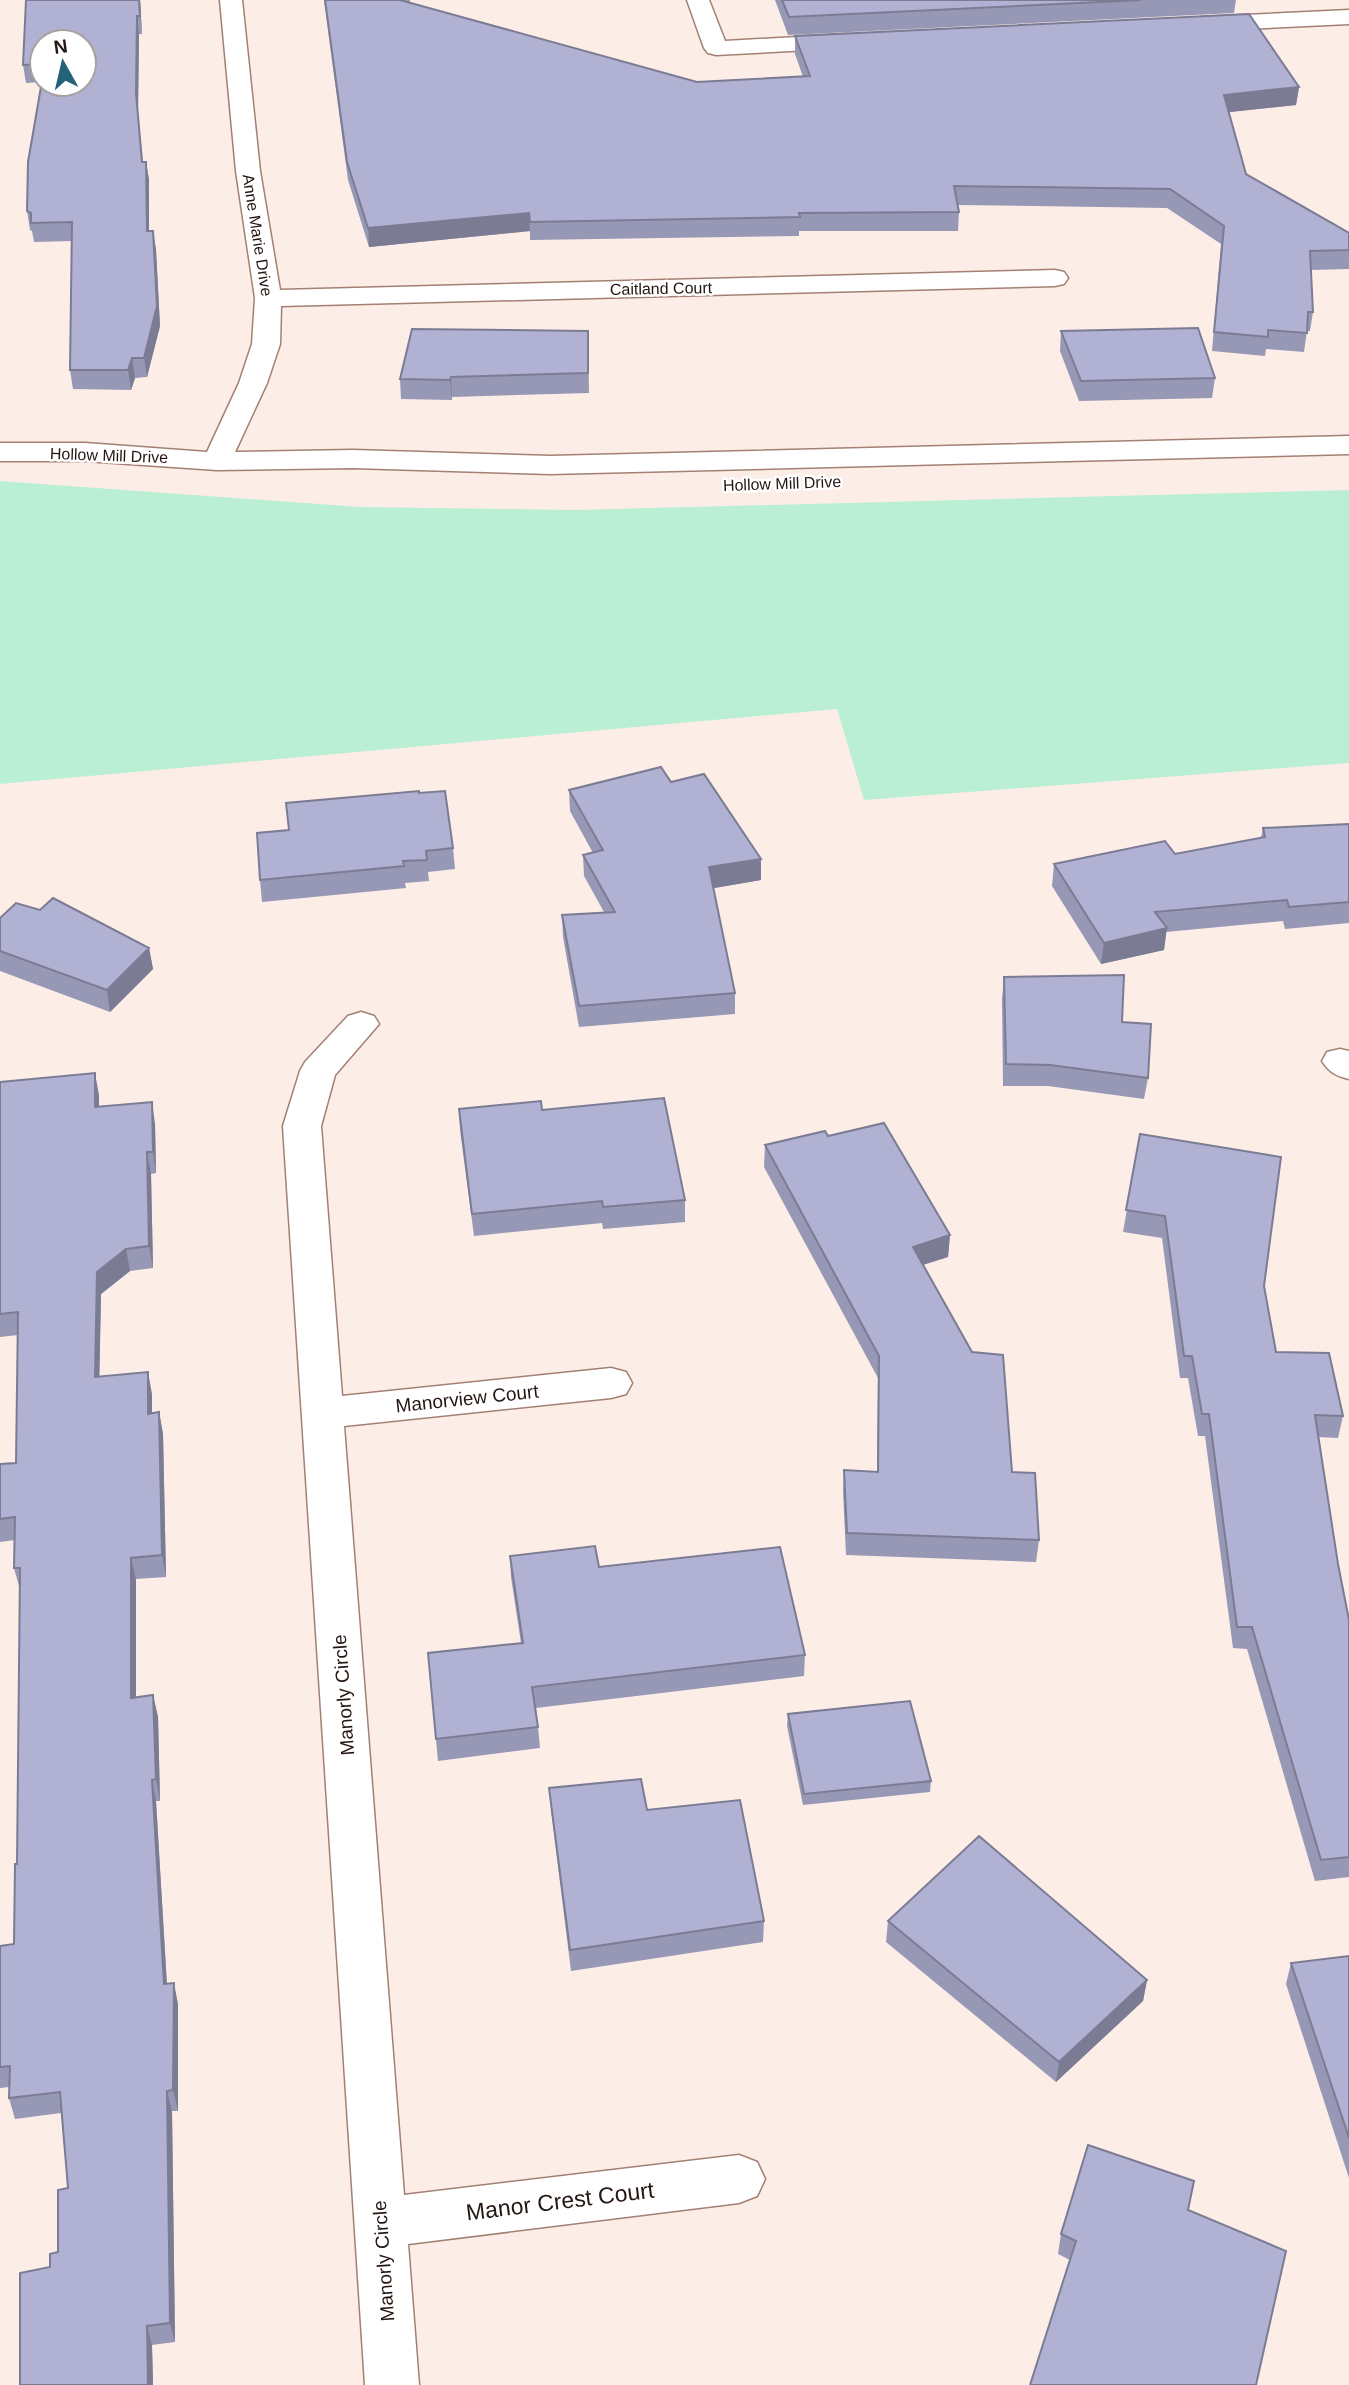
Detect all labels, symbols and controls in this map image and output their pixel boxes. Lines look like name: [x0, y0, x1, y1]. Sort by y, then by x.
north arrow: [28, 28, 98, 98]
text: N: [52, 35, 69, 58]
street label: Anne Marie Drive: [239, 173, 276, 298]
street label: Caitland Court: [610, 279, 713, 298]
street label: Hollow Mill Drive: [50, 445, 168, 466]
street label: Hollow Mill Drive: [723, 473, 841, 494]
street label: Manorview Court: [395, 1380, 540, 1416]
street label: Manorly Circle: [329, 1634, 358, 1756]
street label: Manor Crest Court: [465, 2176, 656, 2225]
street label: Manorly Circle: [369, 2200, 398, 2322]

